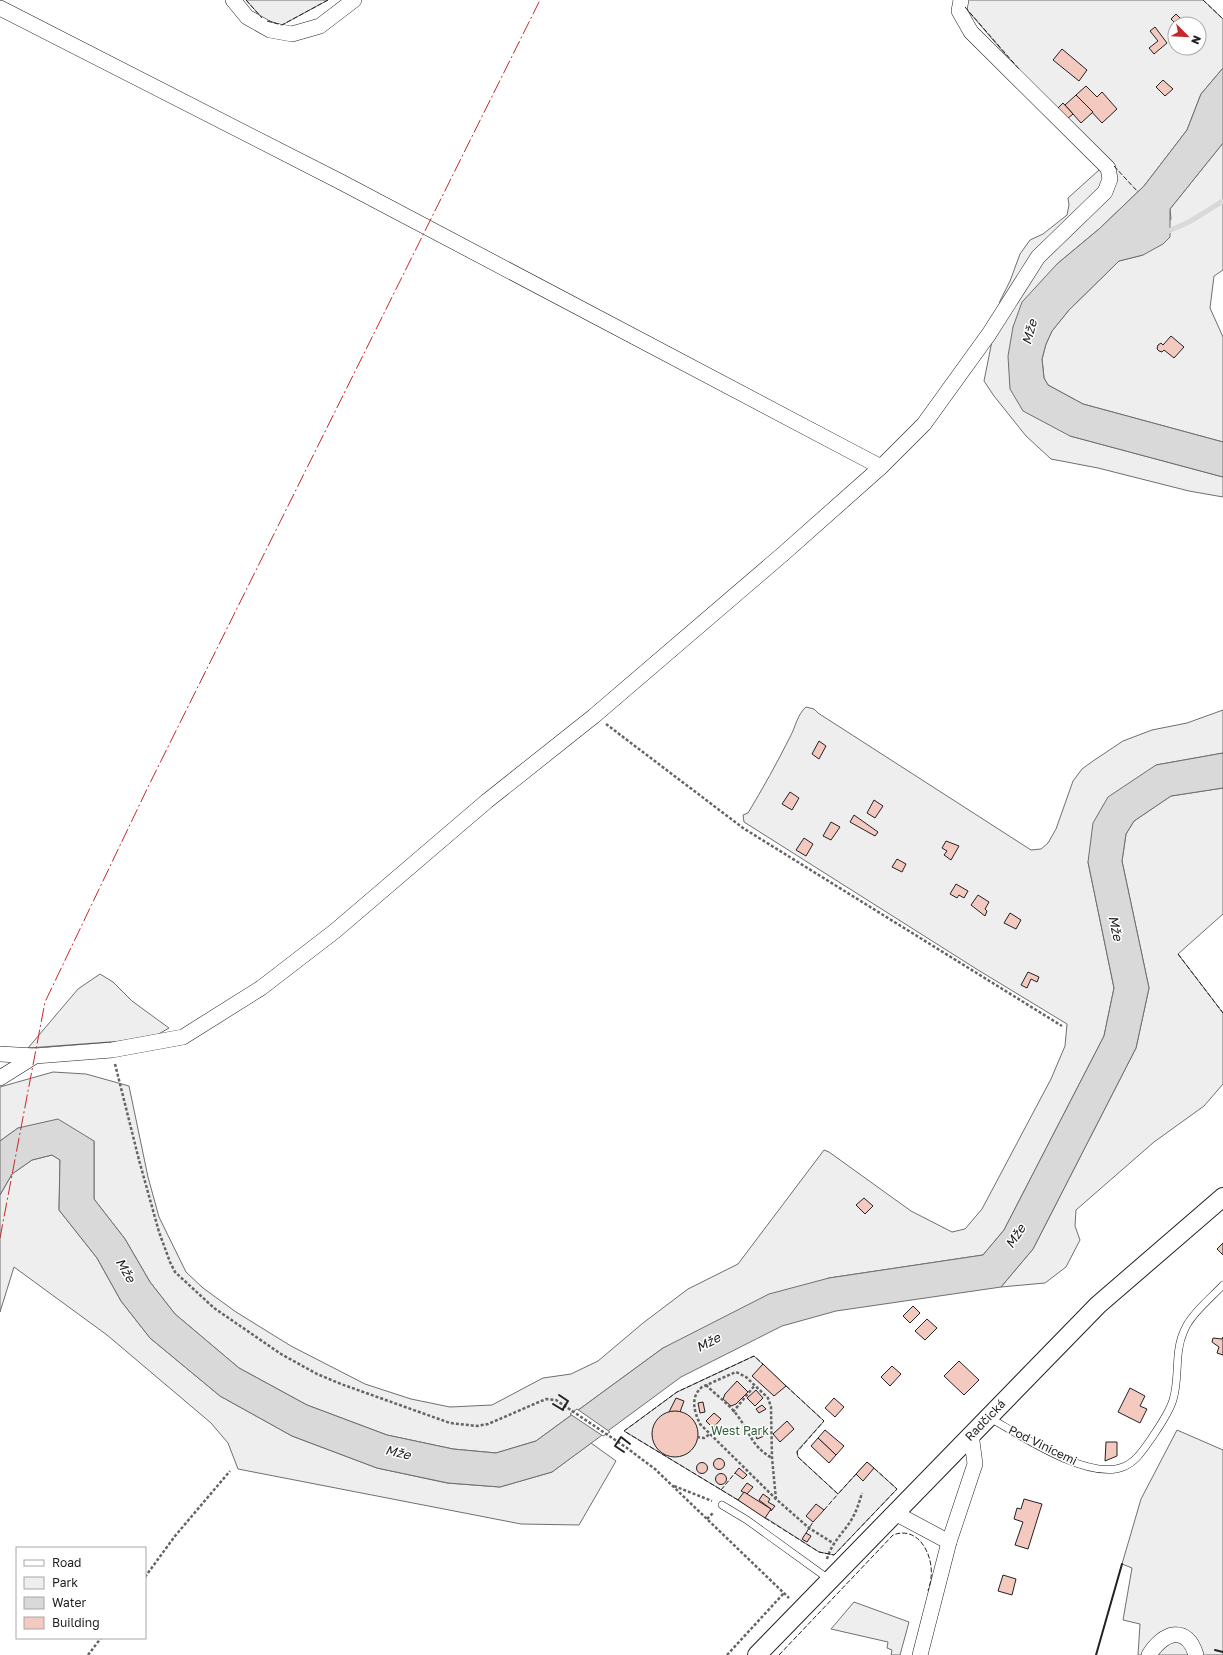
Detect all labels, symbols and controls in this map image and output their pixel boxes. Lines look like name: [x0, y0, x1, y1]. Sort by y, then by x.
north arrow: [1167, 16, 1207, 56]
text: N: [1189, 34, 1204, 47]
water label: Mže: [1018, 316, 1040, 346]
water label: Mže: [1106, 914, 1127, 943]
water label: Mže: [1001, 1220, 1029, 1251]
water label: Mže: [113, 1255, 140, 1286]
water label: Mže: [693, 1328, 724, 1355]
street label: Radčická: [962, 1396, 1008, 1444]
street label: Pod Vinicemi: [1006, 1422, 1080, 1468]
park label: West Park: [711, 1423, 769, 1438]
water label: Mže: [384, 1441, 414, 1463]
legend: [16, 1547, 146, 1639]
text: Road: [52, 1555, 81, 1570]
text: Park: [52, 1575, 78, 1590]
text: Water: [52, 1595, 86, 1610]
text: Building: [52, 1615, 100, 1630]

